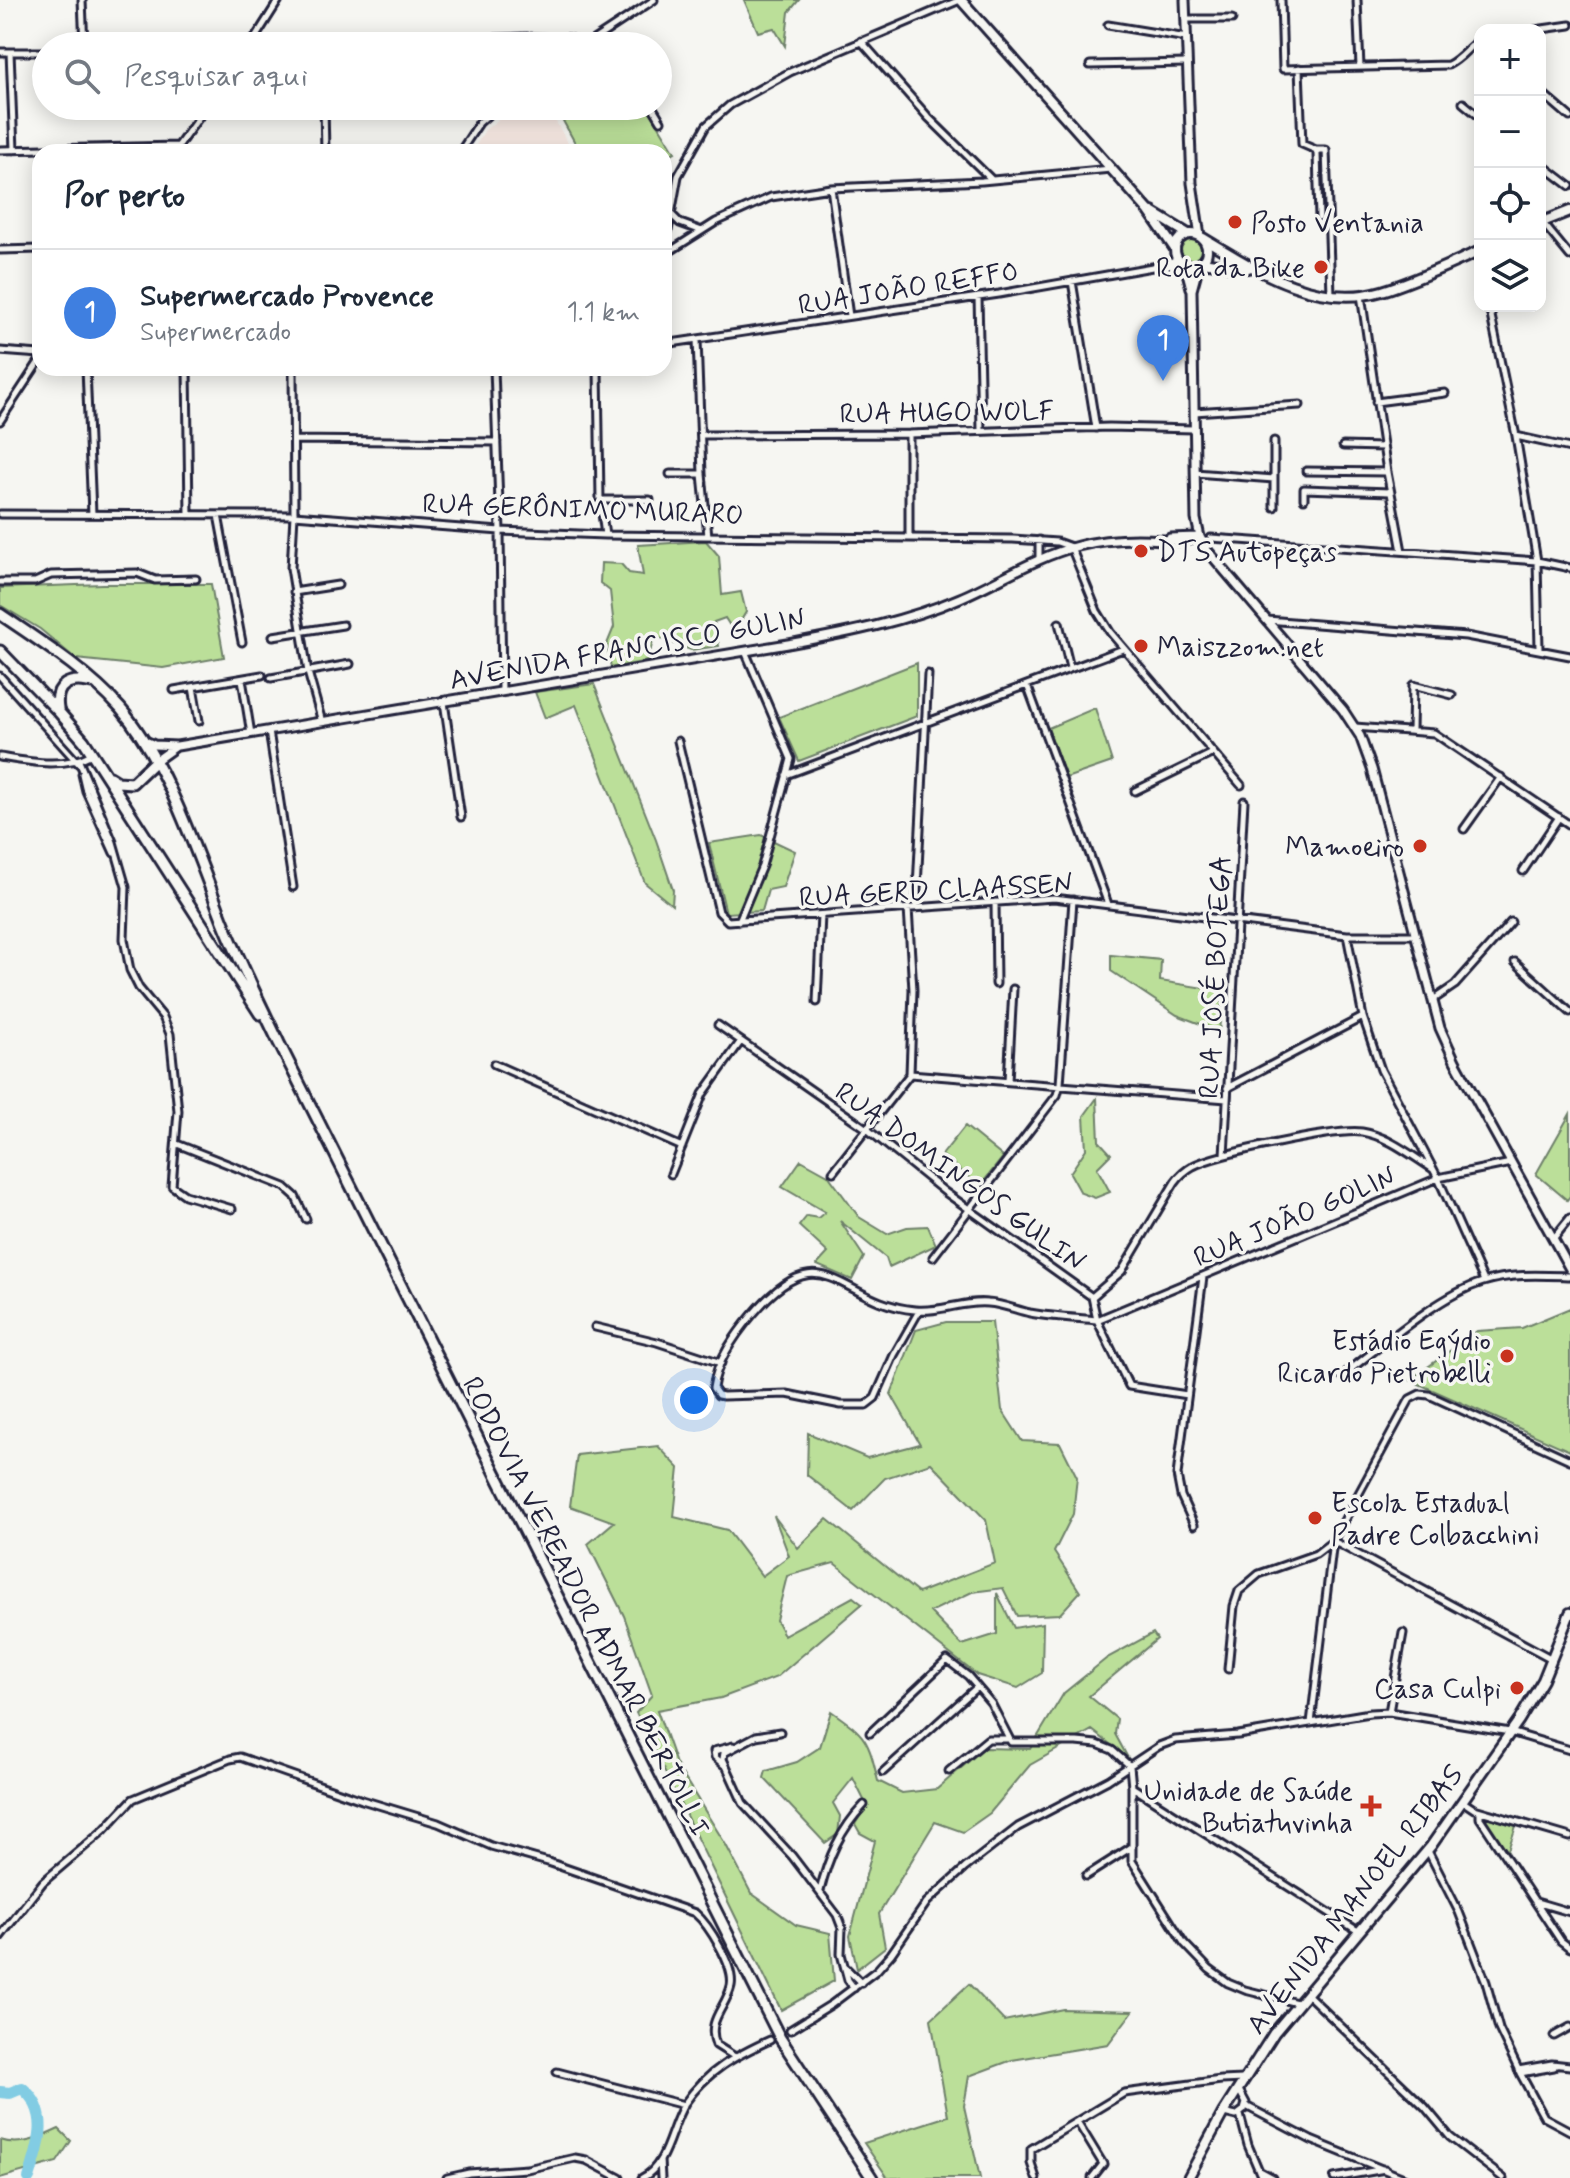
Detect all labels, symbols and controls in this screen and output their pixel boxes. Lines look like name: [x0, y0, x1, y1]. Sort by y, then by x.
map controls: [1474, 24, 1546, 312]
button: +: [1474, 24, 1546, 96]
search box: [32, 32, 672, 120]
icon: search: [60, 54, 104, 98]
text: Pesquisar aqui: [124, 57, 308, 96]
button: −: [1474, 96, 1546, 168]
button: locate: [1474, 168, 1546, 240]
text: Por perto: [64, 174, 185, 219]
place label: Posto Ventania: [1251, 206, 1424, 243]
marker: Posto Ventania: [1226, 213, 1244, 231]
button: layers: [1474, 240, 1546, 312]
place label: Rota da Bike: [1156, 251, 1305, 288]
street label: RUA JOÃO REFFO: [796, 254, 1021, 325]
marker: Rota da Bike: [1312, 258, 1330, 276]
text: Supermercado Provence: [140, 277, 434, 316]
text: 1: [84, 296, 96, 330]
text: 1.1 km: [566, 296, 640, 330]
pin: 1: [1137, 315, 1189, 381]
text: Supermercado: [140, 316, 291, 350]
street label: RUA HUGO WOLF: [839, 393, 1055, 434]
street label: RUA GERÔNIMO MURARO: [422, 486, 744, 535]
place label: DTS Autopeças: [1157, 535, 1337, 572]
marker: DTS Autopeças: [1132, 542, 1150, 560]
street label: AVENIDA FRANCISCO GULIN: [447, 601, 808, 700]
place label: Maiszzom.net: [1157, 630, 1324, 667]
marker: Maiszzom.net: [1132, 637, 1150, 655]
place label: Mamoeiro: [1285, 830, 1404, 867]
marker: Mamoeiro: [1411, 837, 1429, 855]
street label: RUA JOSÉ BOTEGA: [1190, 854, 1241, 1100]
street label: RUA GERD CLAASSEN: [798, 866, 1074, 917]
street label: RUA DOMINGOS GULIN: [827, 1074, 1092, 1282]
street label: RUA JOÃO GOLIN: [1188, 1159, 1402, 1277]
place label: Estádio Egýdio Ricardo Pietrobelli: [1277, 1324, 1491, 1393]
marker: Estádio Egýdio Ricardo Pietrobelli: [1498, 1347, 1516, 1365]
street label: RODOVIA VEREADOR ADMAR BERTOLLI: [452, 1371, 717, 1843]
your location: [674, 1380, 714, 1420]
place label: Escola Estadual Padre Colbacchini: [1331, 1486, 1540, 1555]
marker: Escola Estadual Padre Colbacchini: [1306, 1509, 1324, 1527]
place label: Casa Culpi: [1374, 1672, 1501, 1709]
marker: Casa Culpi: [1508, 1679, 1526, 1697]
street label: AVENIDA MANOEL RIBAS: [1239, 1758, 1473, 2043]
place label: Unidade de Saúde Butiatuvinha: [1144, 1774, 1353, 1843]
marker: Unidade de Saúde Butiatuvinha: [1360, 1795, 1382, 1817]

